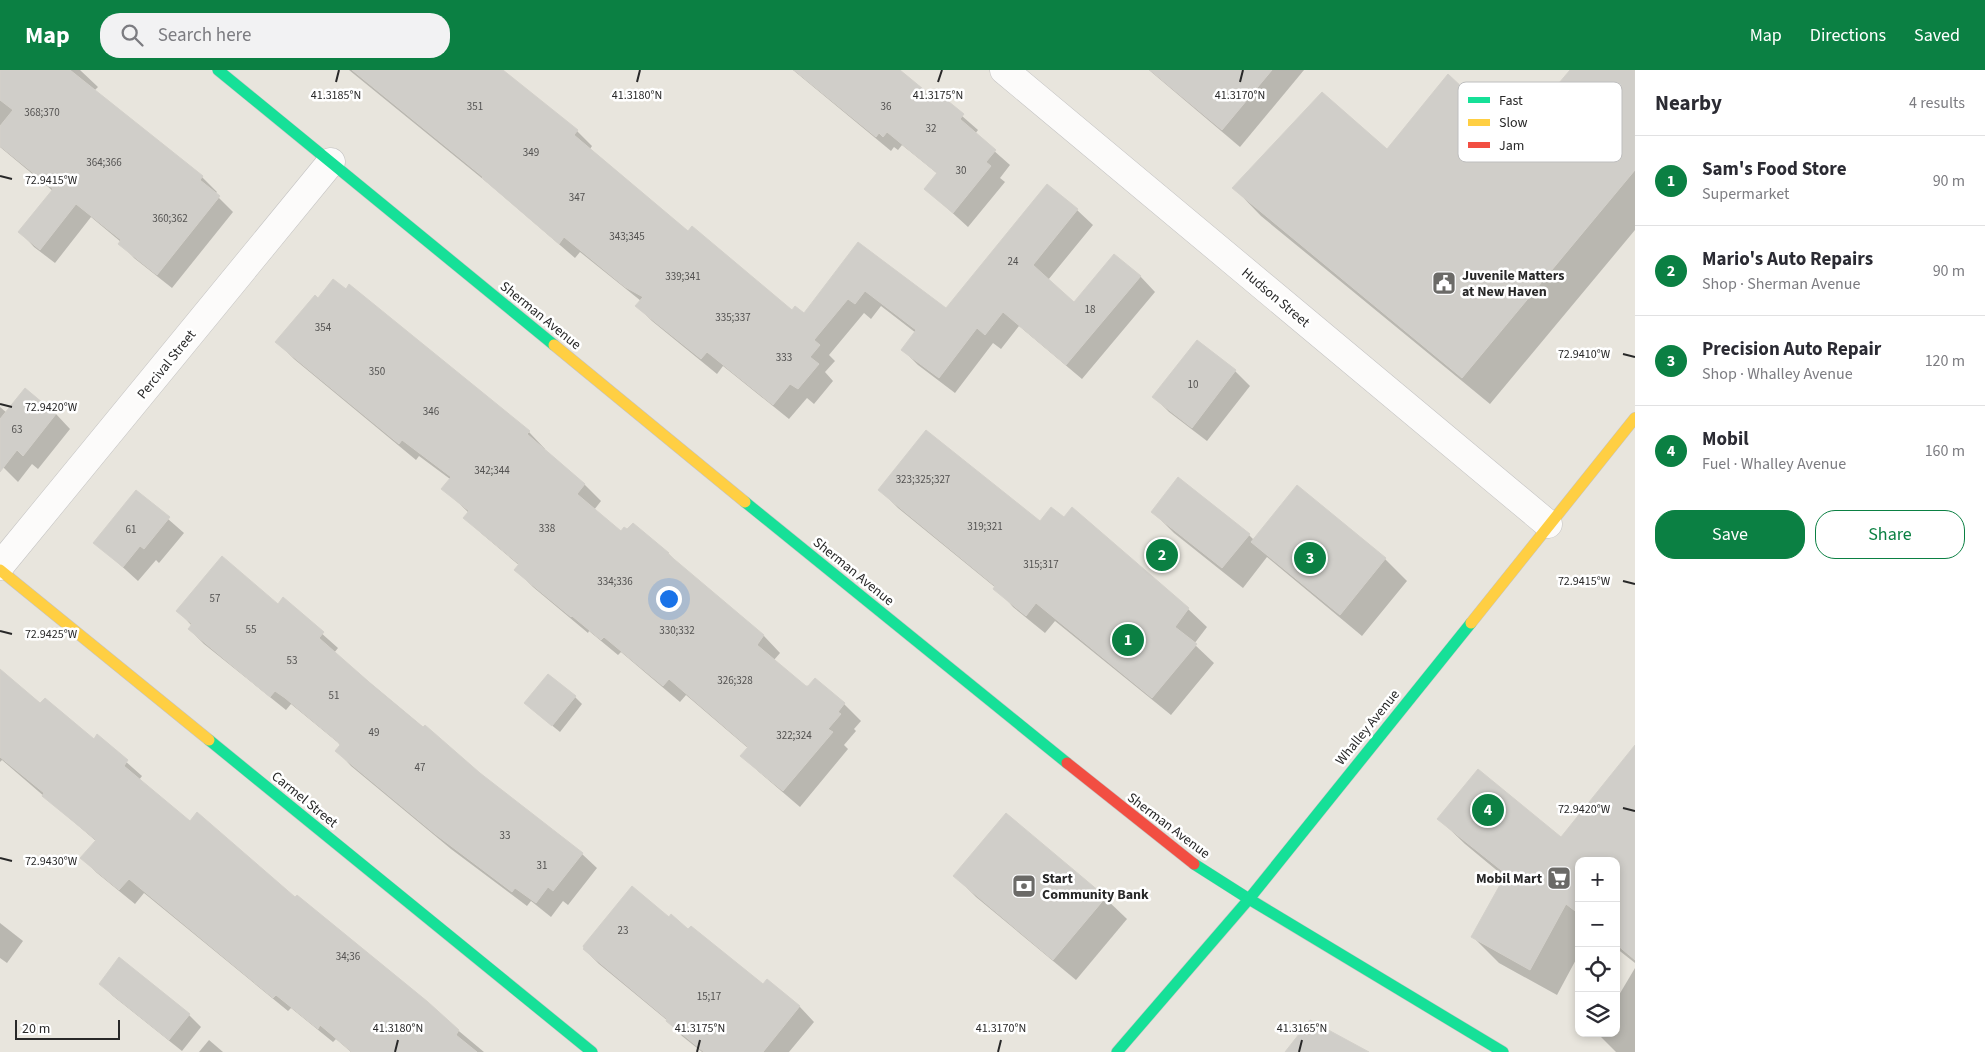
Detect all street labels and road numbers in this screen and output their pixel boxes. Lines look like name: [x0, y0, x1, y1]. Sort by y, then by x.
street label: Hudson Street: [1237, 263, 1314, 332]
street label: Sherman Avenue: [496, 277, 585, 355]
street label: Percival Street: [133, 326, 201, 404]
street label: Sherman Avenue: [809, 533, 898, 611]
street label: Whalley Avenue: [1331, 685, 1405, 770]
street label: Carmel Street: [267, 767, 342, 833]
street label: Sherman Avenue: [1123, 788, 1214, 864]

